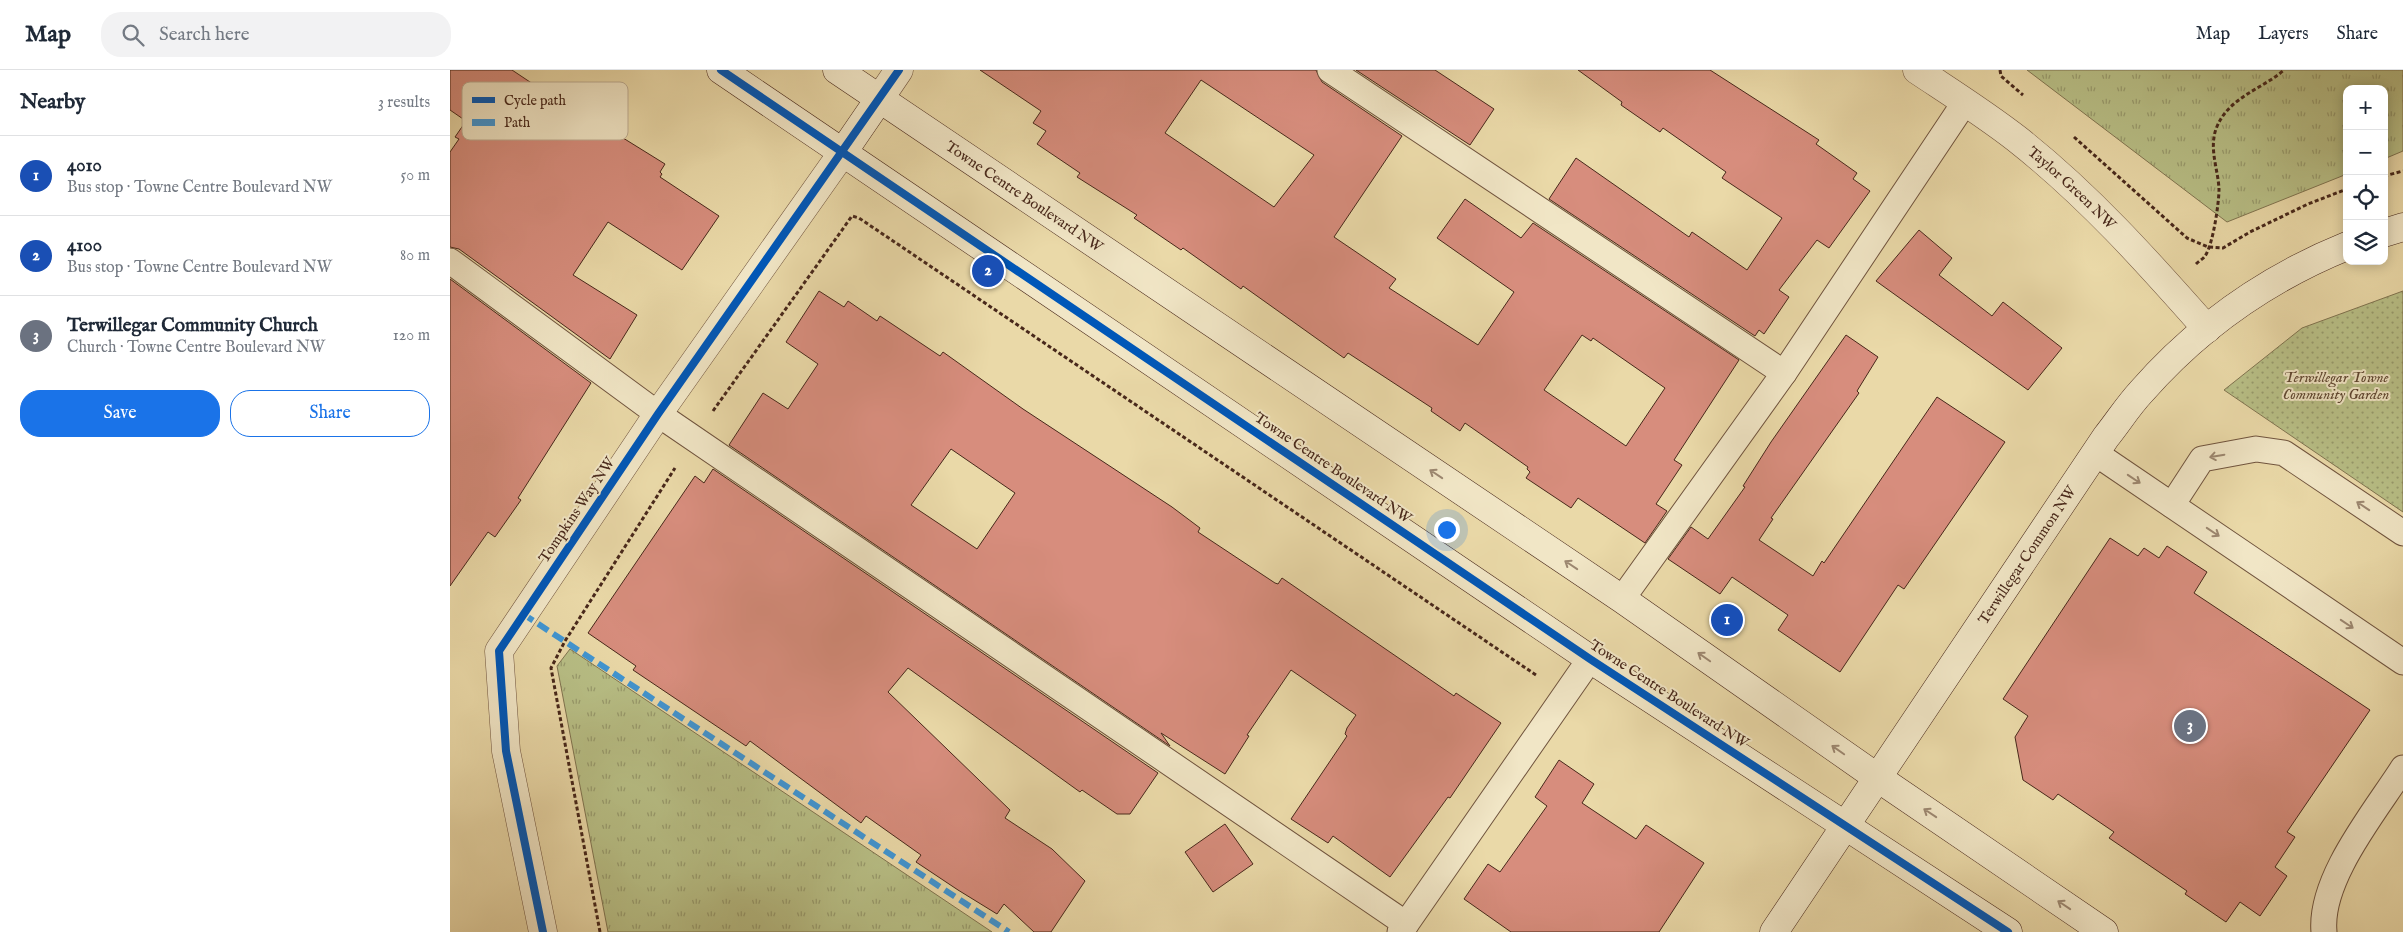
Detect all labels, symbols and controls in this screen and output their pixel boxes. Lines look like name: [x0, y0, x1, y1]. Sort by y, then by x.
search box: [101, 12, 451, 57]
text: Map: [25, 19, 71, 50]
icon: search: [119, 21, 147, 49]
text: Search here: [159, 23, 250, 47]
text: Map: [2196, 23, 2230, 46]
text: Layers: [2258, 23, 2309, 46]
text: Share: [2337, 23, 2378, 46]
legend: [462, 82, 628, 140]
map controls: [2343, 85, 2388, 265]
button: +: [2343, 85, 2388, 130]
text: Nearby: [20, 89, 85, 116]
text: Cycle path: [504, 92, 566, 110]
text: 3 results: [378, 93, 430, 113]
text: Path: [504, 114, 531, 132]
button: −: [2343, 130, 2388, 175]
street label: Towne Centre Boulevard NW: [942, 136, 1107, 256]
street label: Taylor Green NW: [2024, 142, 2121, 234]
text: 4010: [67, 154, 102, 178]
text: 1: [33, 166, 39, 186]
text: 50 m: [401, 166, 430, 186]
button: locate: [2343, 175, 2388, 220]
text: Bus stop · Towne Centre Boulevard NW: [67, 178, 332, 198]
button: layers: [2343, 220, 2388, 265]
text: 4100: [67, 234, 102, 258]
text: 2: [32, 246, 40, 266]
text: 80 m: [400, 246, 430, 266]
pin: 2: [972, 252, 1004, 290]
text: Bus stop · Towne Centre Boulevard NW: [67, 258, 332, 278]
text: Terwillegar Community Church: [67, 314, 318, 338]
text: 3: [33, 326, 39, 346]
text: 120 m: [393, 326, 430, 346]
text: Church · Towne Centre Boulevard NW: [67, 338, 325, 358]
park label: Terwillegar Towne Community Garden: [2283, 368, 2389, 404]
button: Save: [20, 390, 220, 437]
button: Share: [230, 390, 430, 437]
street label: Towne Centre Boulevard NW: [1251, 408, 1416, 528]
one-way arrow: [2210, 452, 2226, 462]
street label: Tompkins Way NW: [535, 453, 620, 567]
one-way arrow: [1429, 469, 1443, 479]
one-way arrow: [2127, 474, 2141, 484]
street label: Terwillegar Common NW: [1974, 481, 2081, 628]
one-way arrow: [2356, 501, 2370, 511]
your location: [1434, 517, 1460, 543]
one-way arrow: [2205, 527, 2219, 537]
one-way arrow: [1564, 560, 1578, 570]
pin: 1: [1711, 601, 1743, 639]
one-way arrow: [2340, 619, 2354, 629]
street label: Towne Centre Boulevard NW: [1586, 635, 1753, 753]
one-way arrow: [1698, 652, 1712, 662]
pin: 3: [2174, 707, 2206, 745]
one-way arrow: [1831, 745, 1845, 755]
one-way arrow: [1923, 808, 1937, 818]
one-way arrow: [2057, 899, 2071, 910]

